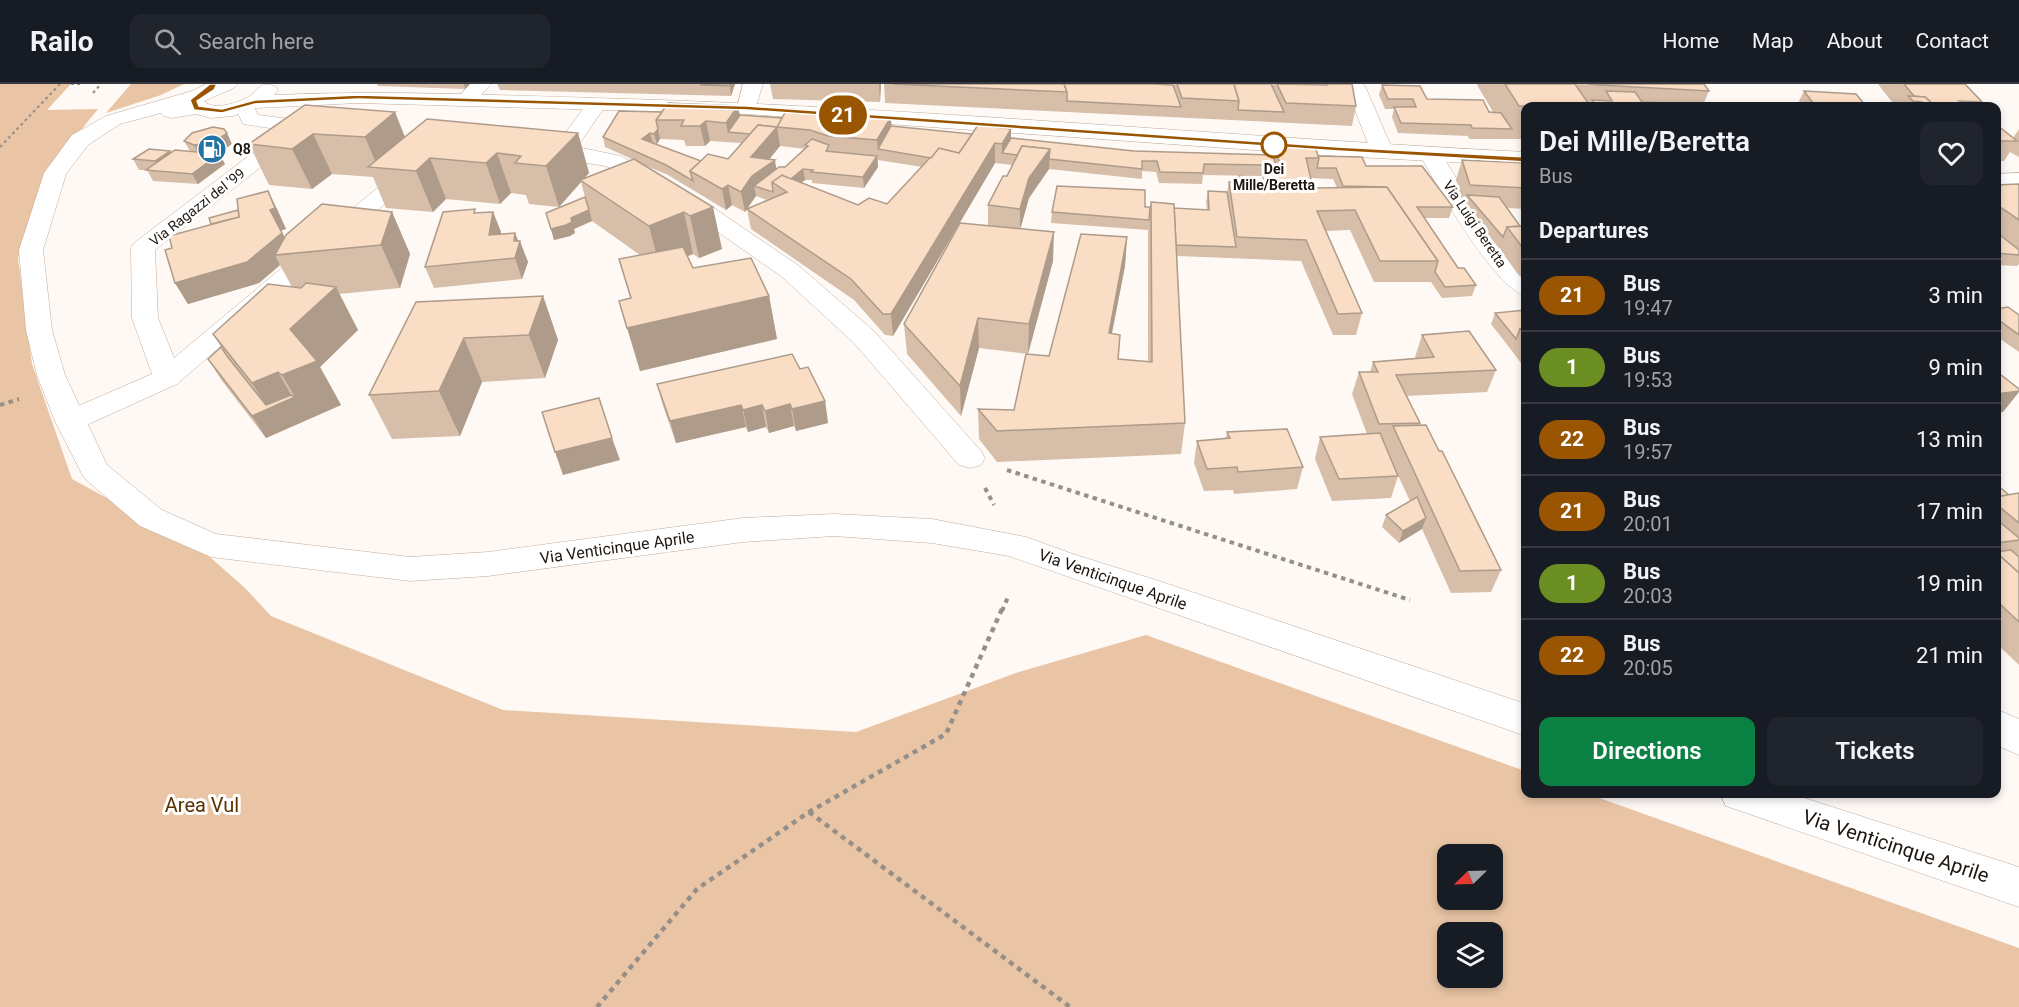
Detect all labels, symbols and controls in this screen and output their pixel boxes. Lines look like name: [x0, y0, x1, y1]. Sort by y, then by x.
search box: [130, 14, 550, 68]
text: Railo: [30, 25, 94, 58]
icon: search: [151, 25, 184, 58]
text: Search here: [199, 29, 314, 54]
text: Home: [1663, 29, 1719, 53]
text: Map: [1752, 29, 1794, 53]
text: About: [1827, 29, 1883, 53]
text: Contact: [1916, 29, 1989, 53]
line badge: 21: [816, 96, 870, 135]
text: 21: [831, 103, 855, 127]
button: heart: [1920, 122, 1983, 185]
text: Dei Mille/Beretta: [1539, 125, 1750, 158]
marker: Dei Mille/Beretta: [1261, 132, 1287, 158]
fuel station icon: Q8: [196, 133, 228, 165]
place label: Q8: [233, 141, 251, 157]
place label: Dei Mille/Beretta: [1233, 161, 1316, 193]
text: Bus: [1539, 164, 1573, 188]
street label: Via Ragazzi del '99: [146, 165, 248, 249]
street label: Via Luigi Beretta: [1440, 177, 1510, 271]
text: Departures: [1539, 218, 1649, 243]
text: Bus: [1623, 271, 1661, 296]
text: 21: [1560, 283, 1584, 307]
text: 3 min: [1928, 283, 1983, 308]
text: 19:47: [1623, 296, 1673, 320]
text: Bus: [1623, 343, 1661, 368]
text: 1: [1566, 355, 1578, 379]
text: 9 min: [1928, 355, 1983, 380]
text: 19:53: [1623, 368, 1673, 392]
text: Bus: [1623, 415, 1661, 440]
text: 22: [1560, 427, 1584, 451]
text: 13 min: [1916, 427, 1983, 452]
text: 19:57: [1623, 440, 1673, 464]
text: Bus: [1623, 487, 1661, 512]
text: 21: [1560, 499, 1584, 523]
text: 17 min: [1916, 499, 1983, 524]
text: 20:01: [1623, 512, 1673, 536]
street label: Via Venticinque Aprile: [539, 527, 695, 568]
street label: Via Venticinque Aprile: [1036, 545, 1190, 614]
text: Bus: [1623, 559, 1661, 584]
text: 1: [1566, 571, 1578, 595]
text: 19 min: [1916, 571, 1983, 596]
text: 20:03: [1623, 584, 1673, 608]
text: Bus: [1623, 631, 1661, 656]
text: 22: [1560, 643, 1584, 667]
text: 21 min: [1916, 643, 1983, 668]
text: 20:05: [1623, 656, 1673, 680]
button: Directions: [1539, 717, 1755, 786]
button: Tickets: [1767, 717, 1983, 786]
park label: Area Vul: [165, 793, 239, 817]
street label: Via Venticinque Aprile: [1800, 805, 1992, 887]
north arrow: [1437, 844, 1503, 910]
map controls: [1437, 844, 1503, 988]
button: layers: [1437, 922, 1503, 988]

